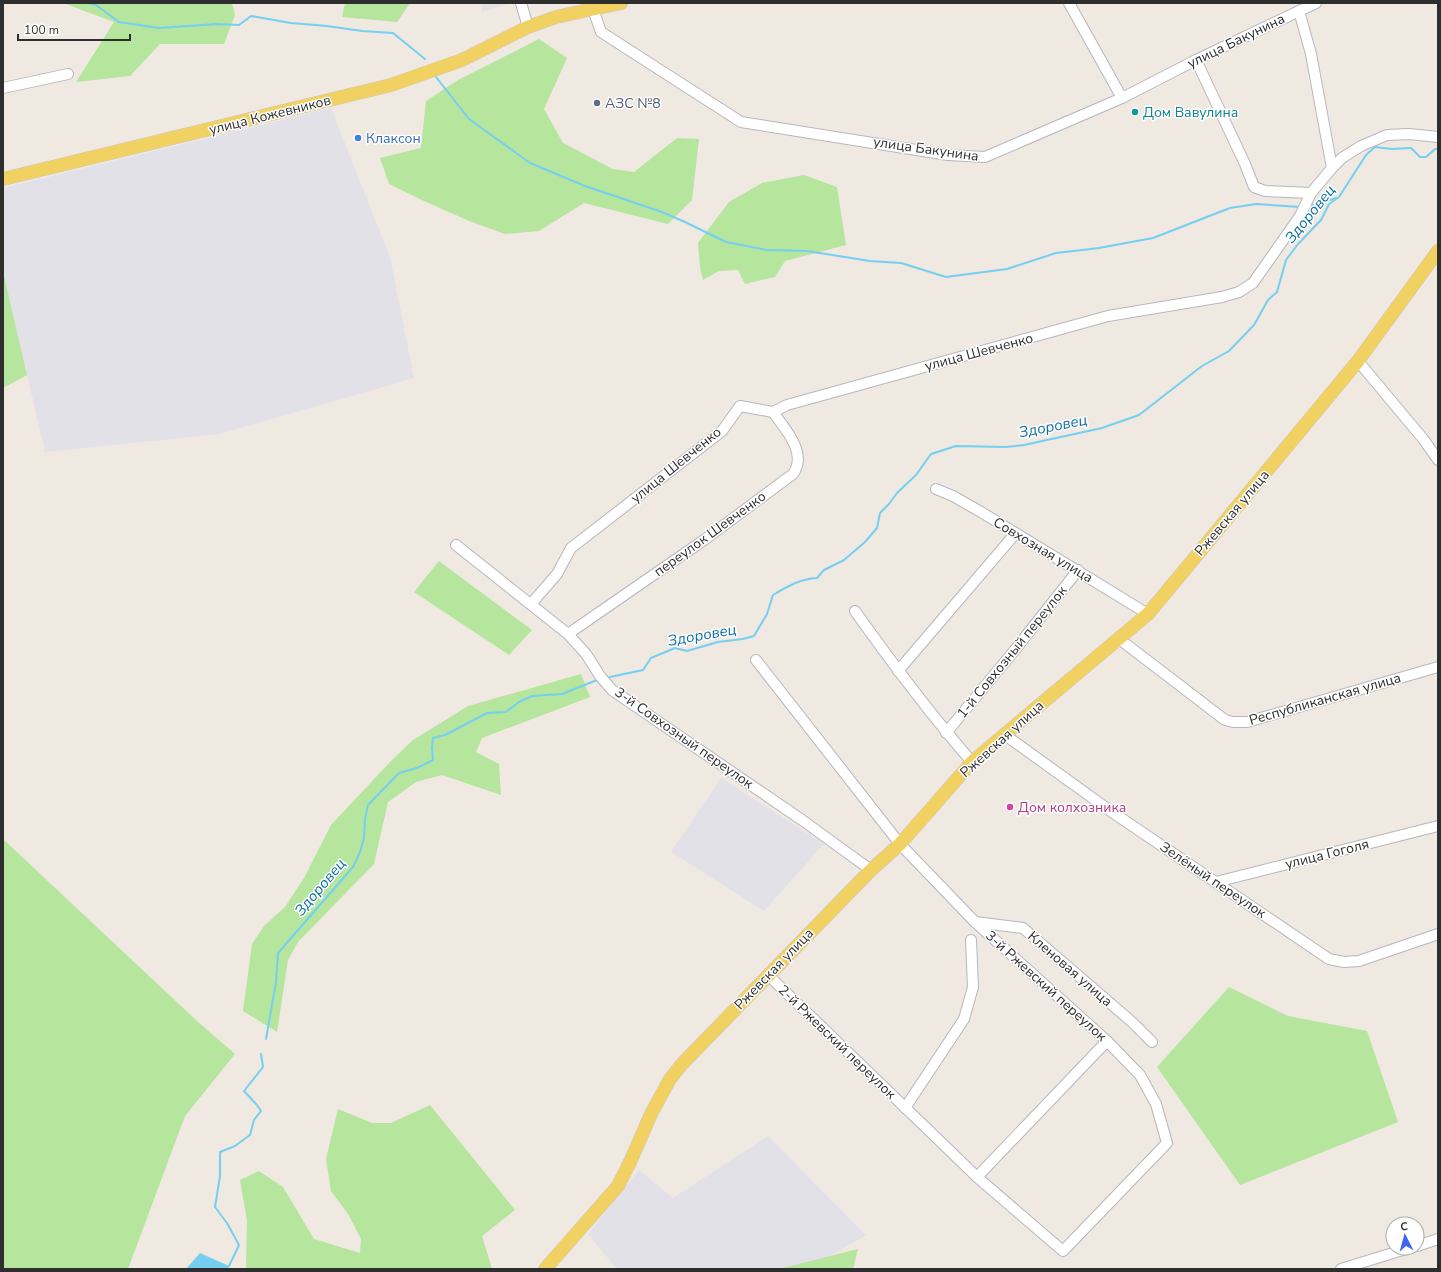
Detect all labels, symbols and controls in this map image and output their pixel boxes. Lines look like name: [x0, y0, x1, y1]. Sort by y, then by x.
street label: улица Бакунина: [1184, 9, 1288, 73]
scale bar: [18, 16, 130, 42]
text: 100 m: [24, 22, 59, 38]
street label: улица Кожевников: [207, 91, 333, 139]
place label: АЗС №8: [605, 94, 661, 113]
marker: АЗС №8: [592, 98, 602, 108]
place label: Дом Вавулина: [1143, 103, 1238, 122]
marker: Дом Вавулина: [1130, 107, 1140, 117]
place label: Клаксон: [366, 129, 421, 148]
street label: улица Бакунина: [872, 132, 980, 166]
marker: Клаксон: [353, 133, 363, 143]
water label: Здоровец: [1280, 181, 1340, 247]
street label: улица Шевченко: [923, 328, 1035, 376]
water label: Здоровец: [1017, 410, 1089, 442]
street label: улица Шевченко: [627, 422, 725, 507]
street label: Ржевская улица: [1190, 466, 1274, 560]
street label: переулок Шевченко: [650, 487, 770, 581]
street label: Совхозная улица: [990, 513, 1096, 587]
street label: 1-й Совхозный переулок: [953, 581, 1072, 722]
water label: Здоровец: [666, 619, 738, 651]
street label: Республиканская улица: [1247, 668, 1403, 730]
street label: 3-й Совхозный переулок: [611, 683, 758, 794]
street label: Ржевская улица: [956, 696, 1048, 782]
place label: Дом колхозника: [1018, 798, 1126, 817]
marker: Дом колхозника: [1005, 802, 1015, 812]
street label: улица Гоголя: [1283, 834, 1371, 874]
street label: Зелёный переулок: [1156, 837, 1270, 923]
water label: Здоровец: [290, 854, 350, 920]
street label: Ржевская улица: [730, 924, 818, 1014]
street label: 3-й Ржевский переулок: [981, 926, 1111, 1046]
street label: Кленовая улица: [1024, 927, 1116, 1011]
street label: 2-й Ржевский переулок: [774, 981, 901, 1104]
north arrow: [1385, 1216, 1425, 1256]
text: С: [1400, 1219, 1409, 1234]

